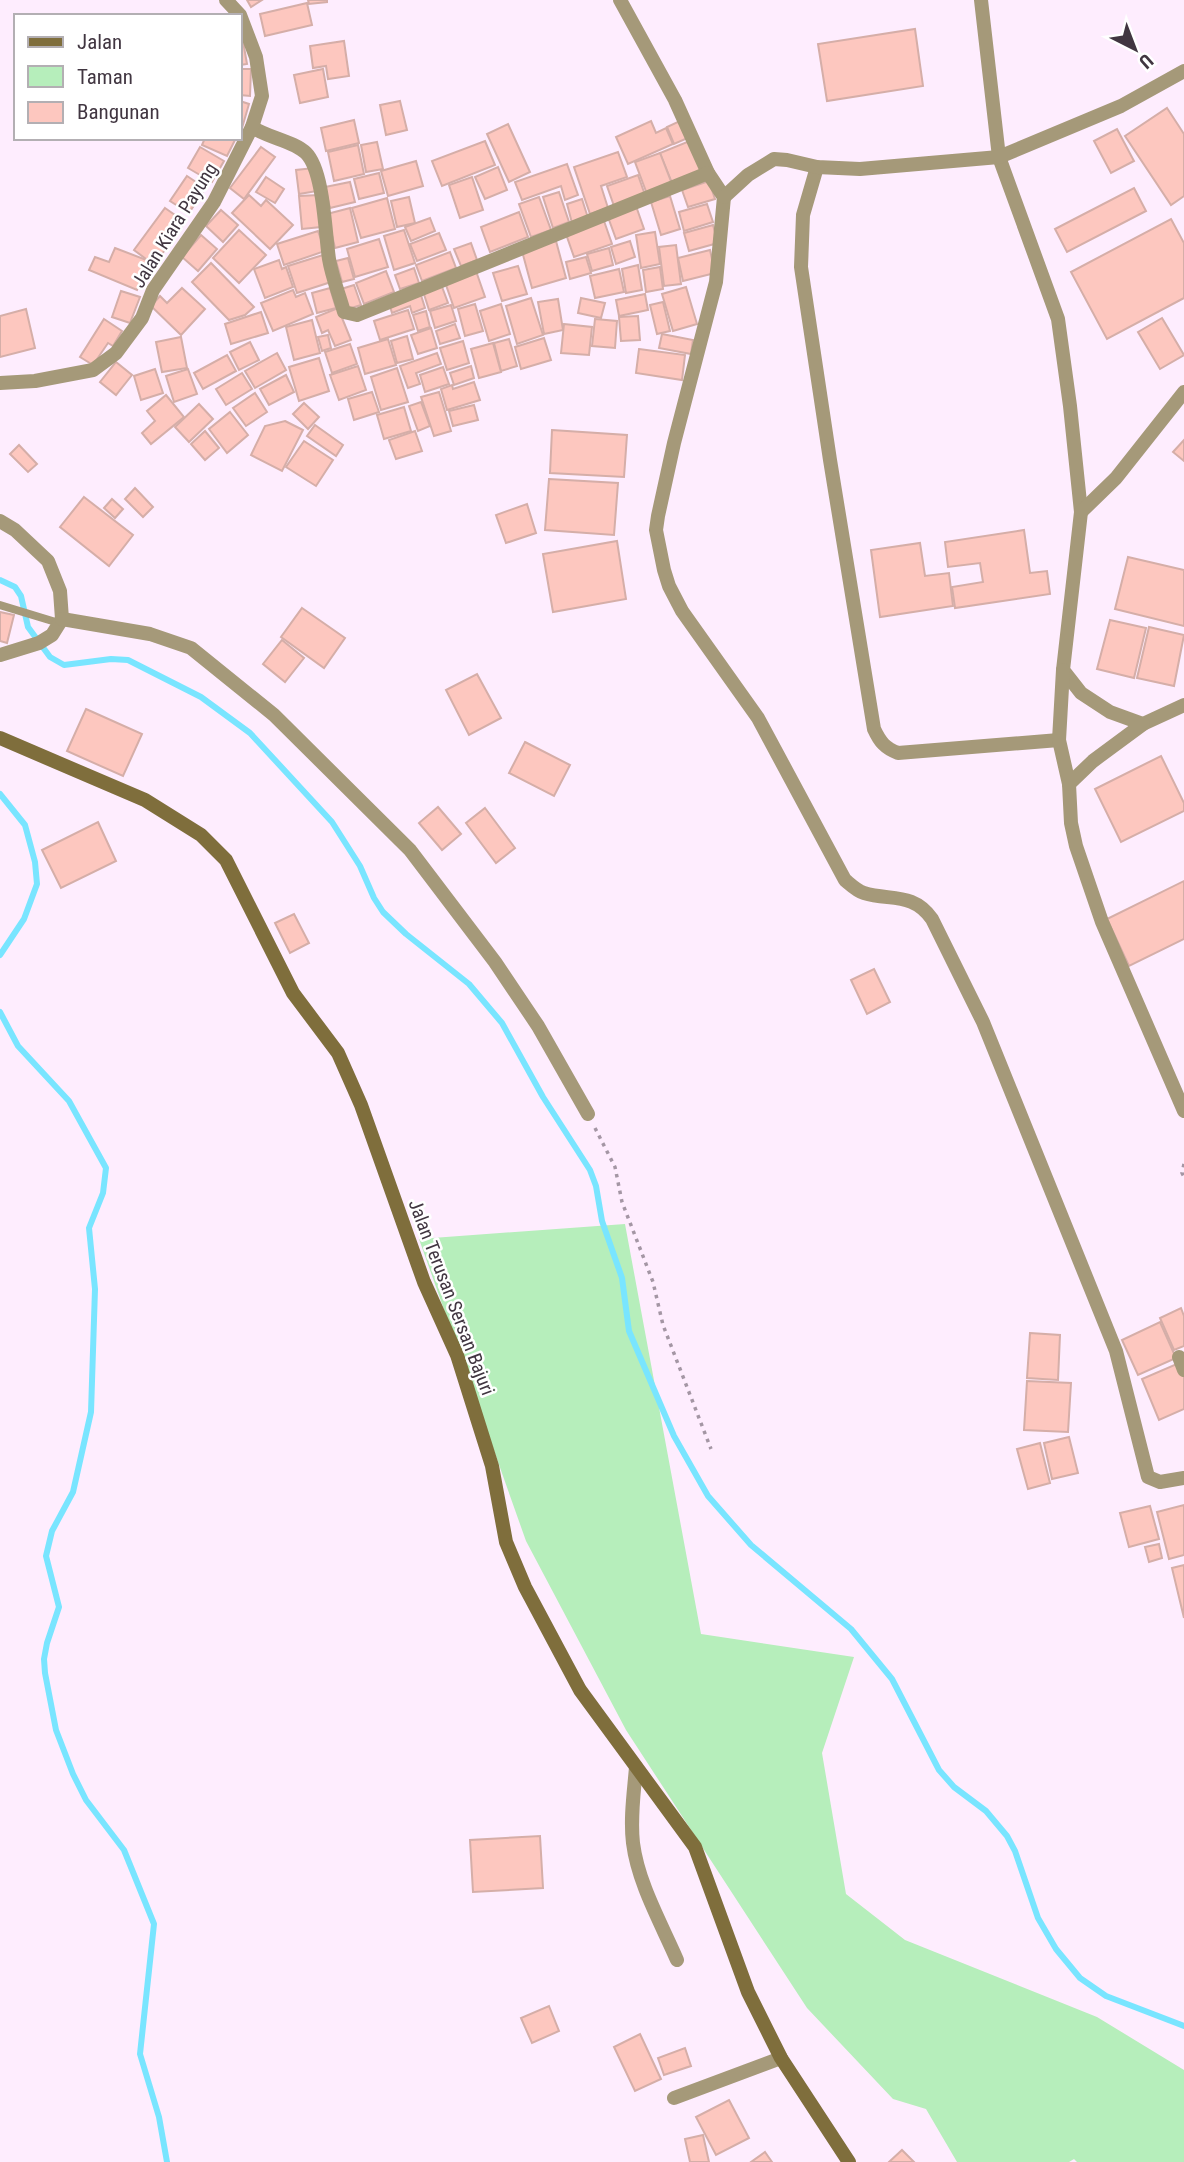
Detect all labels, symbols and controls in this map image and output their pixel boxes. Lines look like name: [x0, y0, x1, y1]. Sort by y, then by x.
legend: [14, 14, 242, 140]
north arrow: [1100, 14, 1170, 84]
text: Jalan: [77, 30, 122, 54]
text: U: [1134, 49, 1158, 73]
text: Taman: [77, 65, 133, 89]
text: Bangunan: [77, 100, 160, 124]
street label: Jalan Kiara Payung: [127, 159, 222, 292]
street label: Jalan Terusan Sersan Bajuri: [404, 1196, 500, 1398]

